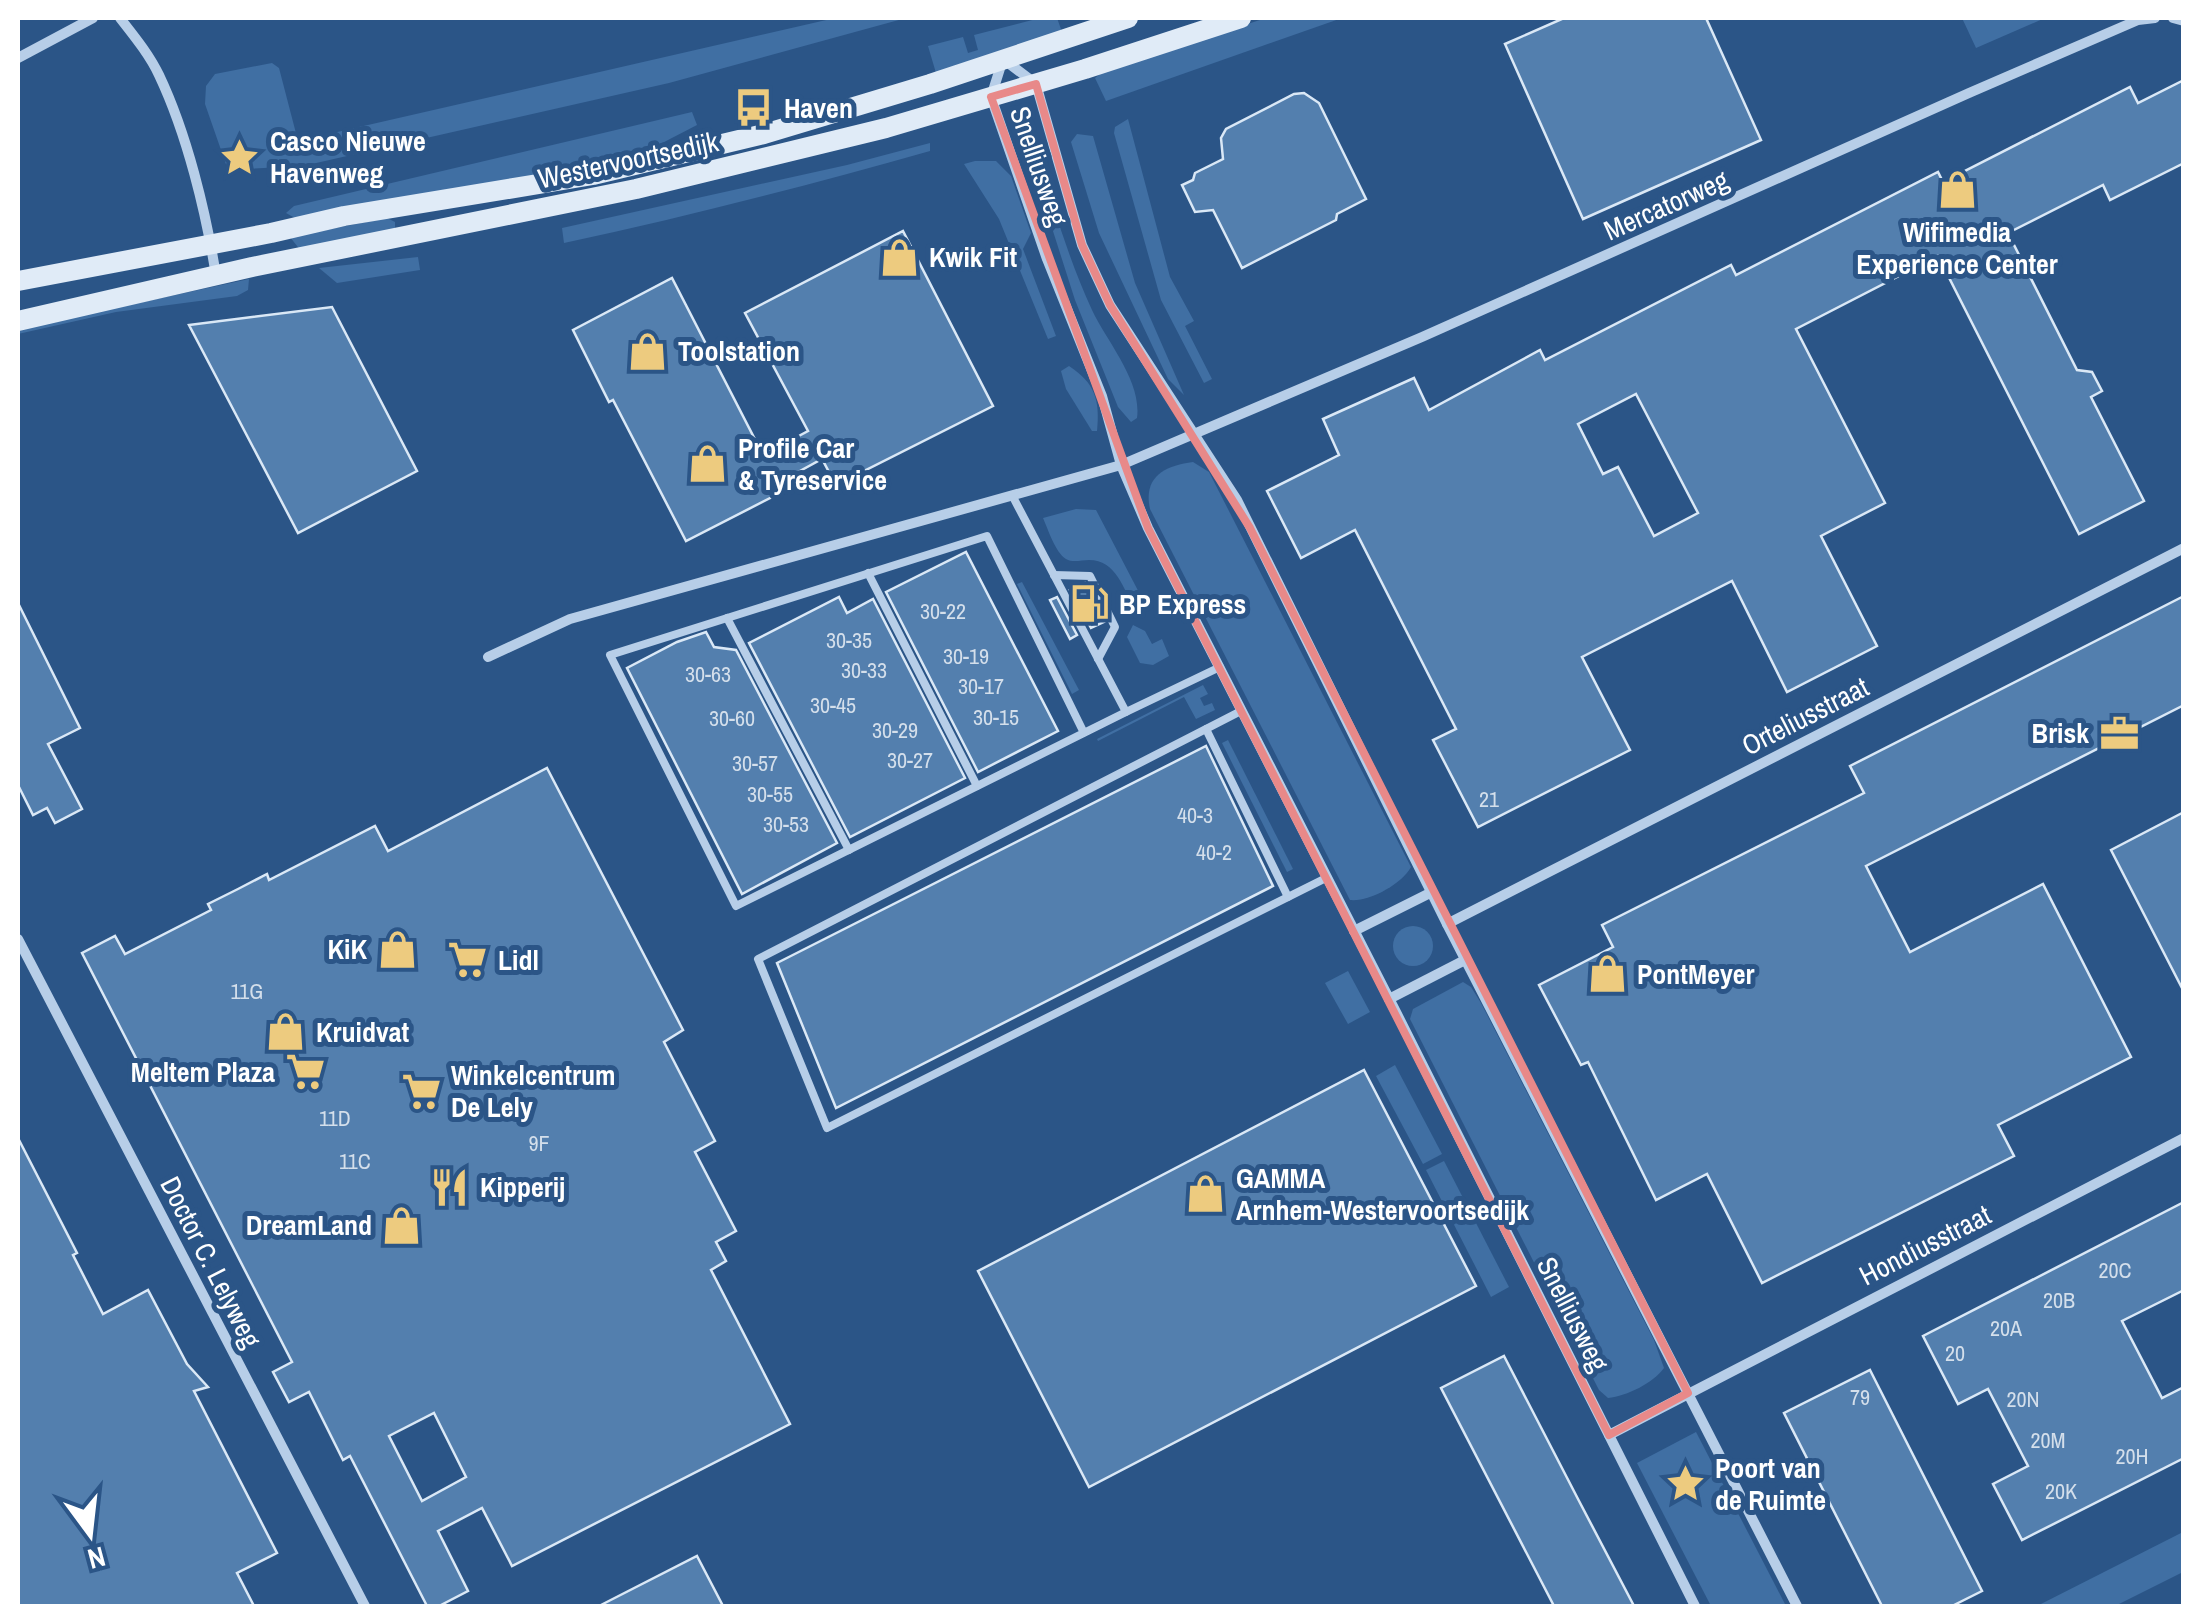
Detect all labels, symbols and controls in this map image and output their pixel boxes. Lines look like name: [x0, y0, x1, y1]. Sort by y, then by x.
bus stop icon: Haven: [733, 87, 775, 129]
place label: Haven: [784, 89, 853, 127]
street label: Snelliusweg: [1001, 101, 1077, 231]
place label: Casco Nieuwe Havenweg: [270, 122, 426, 192]
street label: Westervoortsedijk: [534, 122, 722, 198]
place icon: Casco Nieuwe Havenweg: [219, 136, 261, 178]
street label: Mercatorweg: [1598, 161, 1735, 249]
shop icon: Wifimedia Experience Center: [1936, 168, 1978, 210]
place label: Wifimedia Experience Center: [1856, 213, 2058, 283]
shop icon: Kwik Fit: [878, 236, 920, 278]
place label: Kwik Fit: [929, 238, 1017, 276]
shop icon: Toolstation: [627, 330, 669, 372]
place label: Toolstation: [678, 332, 800, 370]
place label: Profile Car & Tyreservice: [738, 429, 887, 499]
shop icon: Profile Car & Tyreservice: [687, 443, 729, 485]
fuel station icon: BP Express: [1068, 583, 1110, 625]
place label: BP Express: [1119, 585, 1246, 623]
house number: 30-22: [920, 596, 966, 626]
house number: 30-35: [826, 625, 872, 655]
house number: 30-19: [943, 641, 989, 671]
house number: 30-33: [841, 655, 887, 685]
house number: 30-63: [685, 659, 731, 689]
street label: Orteliusstraat: [1735, 668, 1875, 764]
house number: 30-17: [958, 671, 1004, 701]
house number: 30-45: [810, 690, 856, 720]
house number: 30-15: [973, 702, 1019, 732]
house number: 30-60: [709, 703, 755, 733]
office icon: Brisk: [2098, 712, 2140, 754]
place label: Brisk: [2032, 714, 2089, 752]
house number: 30-29: [872, 715, 918, 745]
house number: 30-27: [887, 745, 933, 775]
house number: 30-57: [732, 748, 778, 778]
house number: 30-55: [747, 779, 793, 809]
house number: 21: [1479, 784, 1499, 814]
house number: 40-3: [1177, 800, 1213, 830]
house number: 30-53: [763, 809, 809, 839]
house number: 40-2: [1196, 837, 1232, 867]
shop icon: KiK: [376, 928, 418, 970]
place label: KiK: [327, 930, 367, 968]
supermarket icon: Lidl: [447, 939, 489, 981]
place label: Lidl: [498, 941, 539, 979]
shop icon: PontMeyer: [1586, 953, 1628, 995]
place label: PontMeyer: [1637, 955, 1754, 993]
house number: 11G: [231, 976, 263, 1006]
shop icon: Kruidvat: [265, 1011, 307, 1053]
place label: Kruidvat: [316, 1013, 409, 1051]
supermarket icon: Meltem Plaza: [284, 1051, 326, 1093]
place label: Meltem Plaza: [131, 1053, 275, 1091]
place label: Winkelcentrum De Lely: [451, 1056, 615, 1126]
supermarket icon: Winkelcentrum De Lely: [400, 1070, 442, 1112]
house number: 11D: [319, 1103, 351, 1133]
house number: 9F: [528, 1128, 550, 1158]
house number: 11C: [339, 1146, 371, 1176]
place label: GAMMA Arnhem-Westervoortsedijk: [1236, 1159, 1529, 1229]
restaurant icon: Kipperij: [429, 1166, 471, 1208]
place label: Kipperij: [480, 1168, 565, 1206]
street label: Doctor C. Lelyweg: [151, 1170, 271, 1354]
shop icon: GAMMA Arnhem-Westervoortsedijk: [1185, 1173, 1227, 1215]
street label: Hondiusstraat: [1853, 1196, 1997, 1294]
shop icon: DreamLand: [381, 1204, 423, 1246]
place label: DreamLand: [246, 1206, 372, 1244]
street label: Snelliusweg: [1528, 1250, 1618, 1378]
house number: 20C: [2098, 1255, 2132, 1285]
house number: 20B: [2043, 1285, 2075, 1315]
house number: 20A: [1990, 1313, 2023, 1343]
house number: 20: [1945, 1338, 1965, 1368]
house number: 79: [1850, 1382, 1870, 1412]
house number: 20N: [2006, 1384, 2040, 1414]
house number: 20M: [2030, 1425, 2066, 1455]
house number: 20H: [2115, 1441, 2149, 1471]
place label: Poort van de Ruimte: [1715, 1449, 1826, 1519]
place icon: Poort van de Ruimte: [1664, 1463, 1706, 1505]
house number: 20K: [2045, 1476, 2077, 1506]
north arrow: [40, 1484, 140, 1584]
text: N: [84, 1538, 109, 1579]

